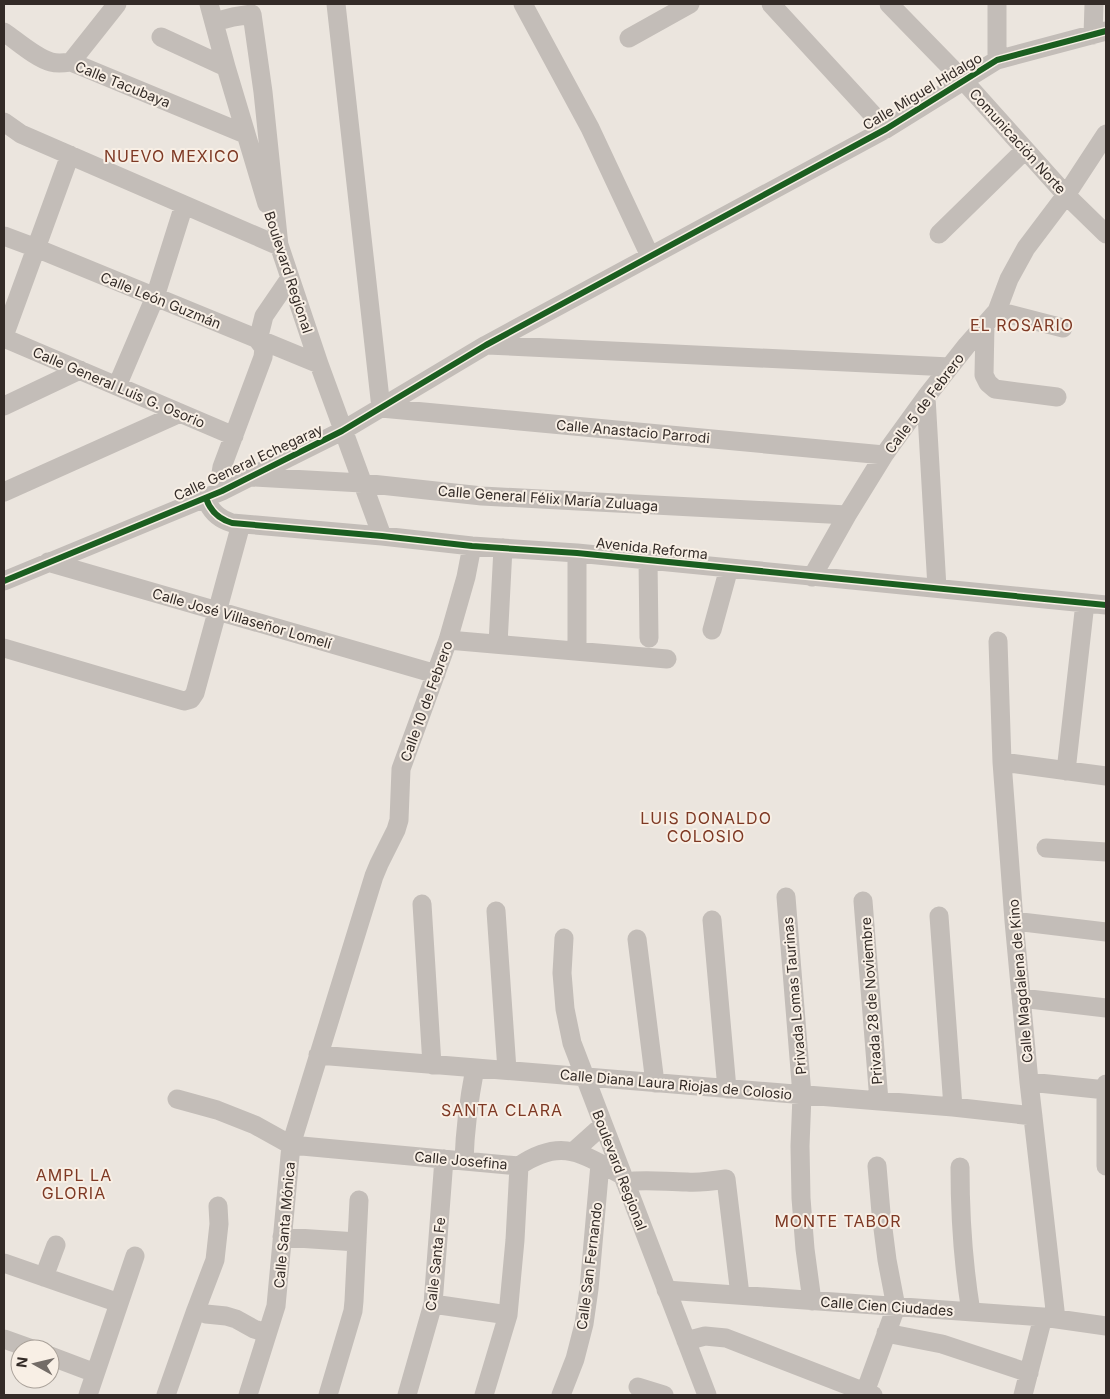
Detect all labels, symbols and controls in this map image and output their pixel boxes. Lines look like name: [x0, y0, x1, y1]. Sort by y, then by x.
street label: Calle Miguel Hidalgo: [859, 49, 985, 133]
street label: Calle Tacubaya: [73, 57, 173, 111]
street label: Comunicación Norte: [966, 85, 1070, 197]
district label: NUEVO MEXICO: [104, 146, 240, 166]
street label: Boulevard Regional: [261, 209, 317, 335]
street label: Calle León Guzmán: [98, 268, 224, 332]
district label: EL ROSARIO: [970, 315, 1074, 335]
street label: Calle General Luis G. Osorio: [30, 343, 208, 431]
street label: Calle 5 de Febrero: [881, 349, 967, 457]
street label: Calle Anastacio Parrodi: [556, 416, 710, 446]
street label: Calle General Echegaray: [171, 420, 325, 504]
street label: Calle General Félix María Zuluaga: [437, 482, 659, 514]
street label: Avenida Reforma: [595, 534, 709, 562]
street label: Calle José Villaseñor Lomelí: [151, 584, 334, 652]
street label: Calle 10 de Febrero: [396, 638, 456, 764]
district label: LUIS DONALDO COLOSIO: [640, 808, 772, 846]
street label: Calle Magdalena de Kino: [1004, 898, 1036, 1064]
street label: Privada Lomas Taurinas: [779, 916, 809, 1076]
street label: Privada 28 de Noviembre: [857, 917, 885, 1085]
street label: Calle Diana Laura Riojas de Colosio: [559, 1065, 793, 1103]
district label: SANTA CLARA: [441, 1100, 563, 1120]
street label: Boulevard Regional: [589, 1108, 651, 1232]
street label: Calle Josefina: [414, 1147, 508, 1173]
street label: Calle Santa Mónica: [270, 1161, 298, 1289]
district label: AMPL LA GLORIA: [36, 1165, 112, 1203]
street label: Calle San Fernando: [573, 1201, 605, 1331]
district label: MONTE TABOR: [774, 1211, 902, 1231]
street label: Calle Santa Fe: [422, 1216, 448, 1312]
street label: Calle Cien Ciudades: [820, 1293, 954, 1319]
north arrow: [10, 1339, 60, 1389]
text: N: [12, 1356, 31, 1369]

